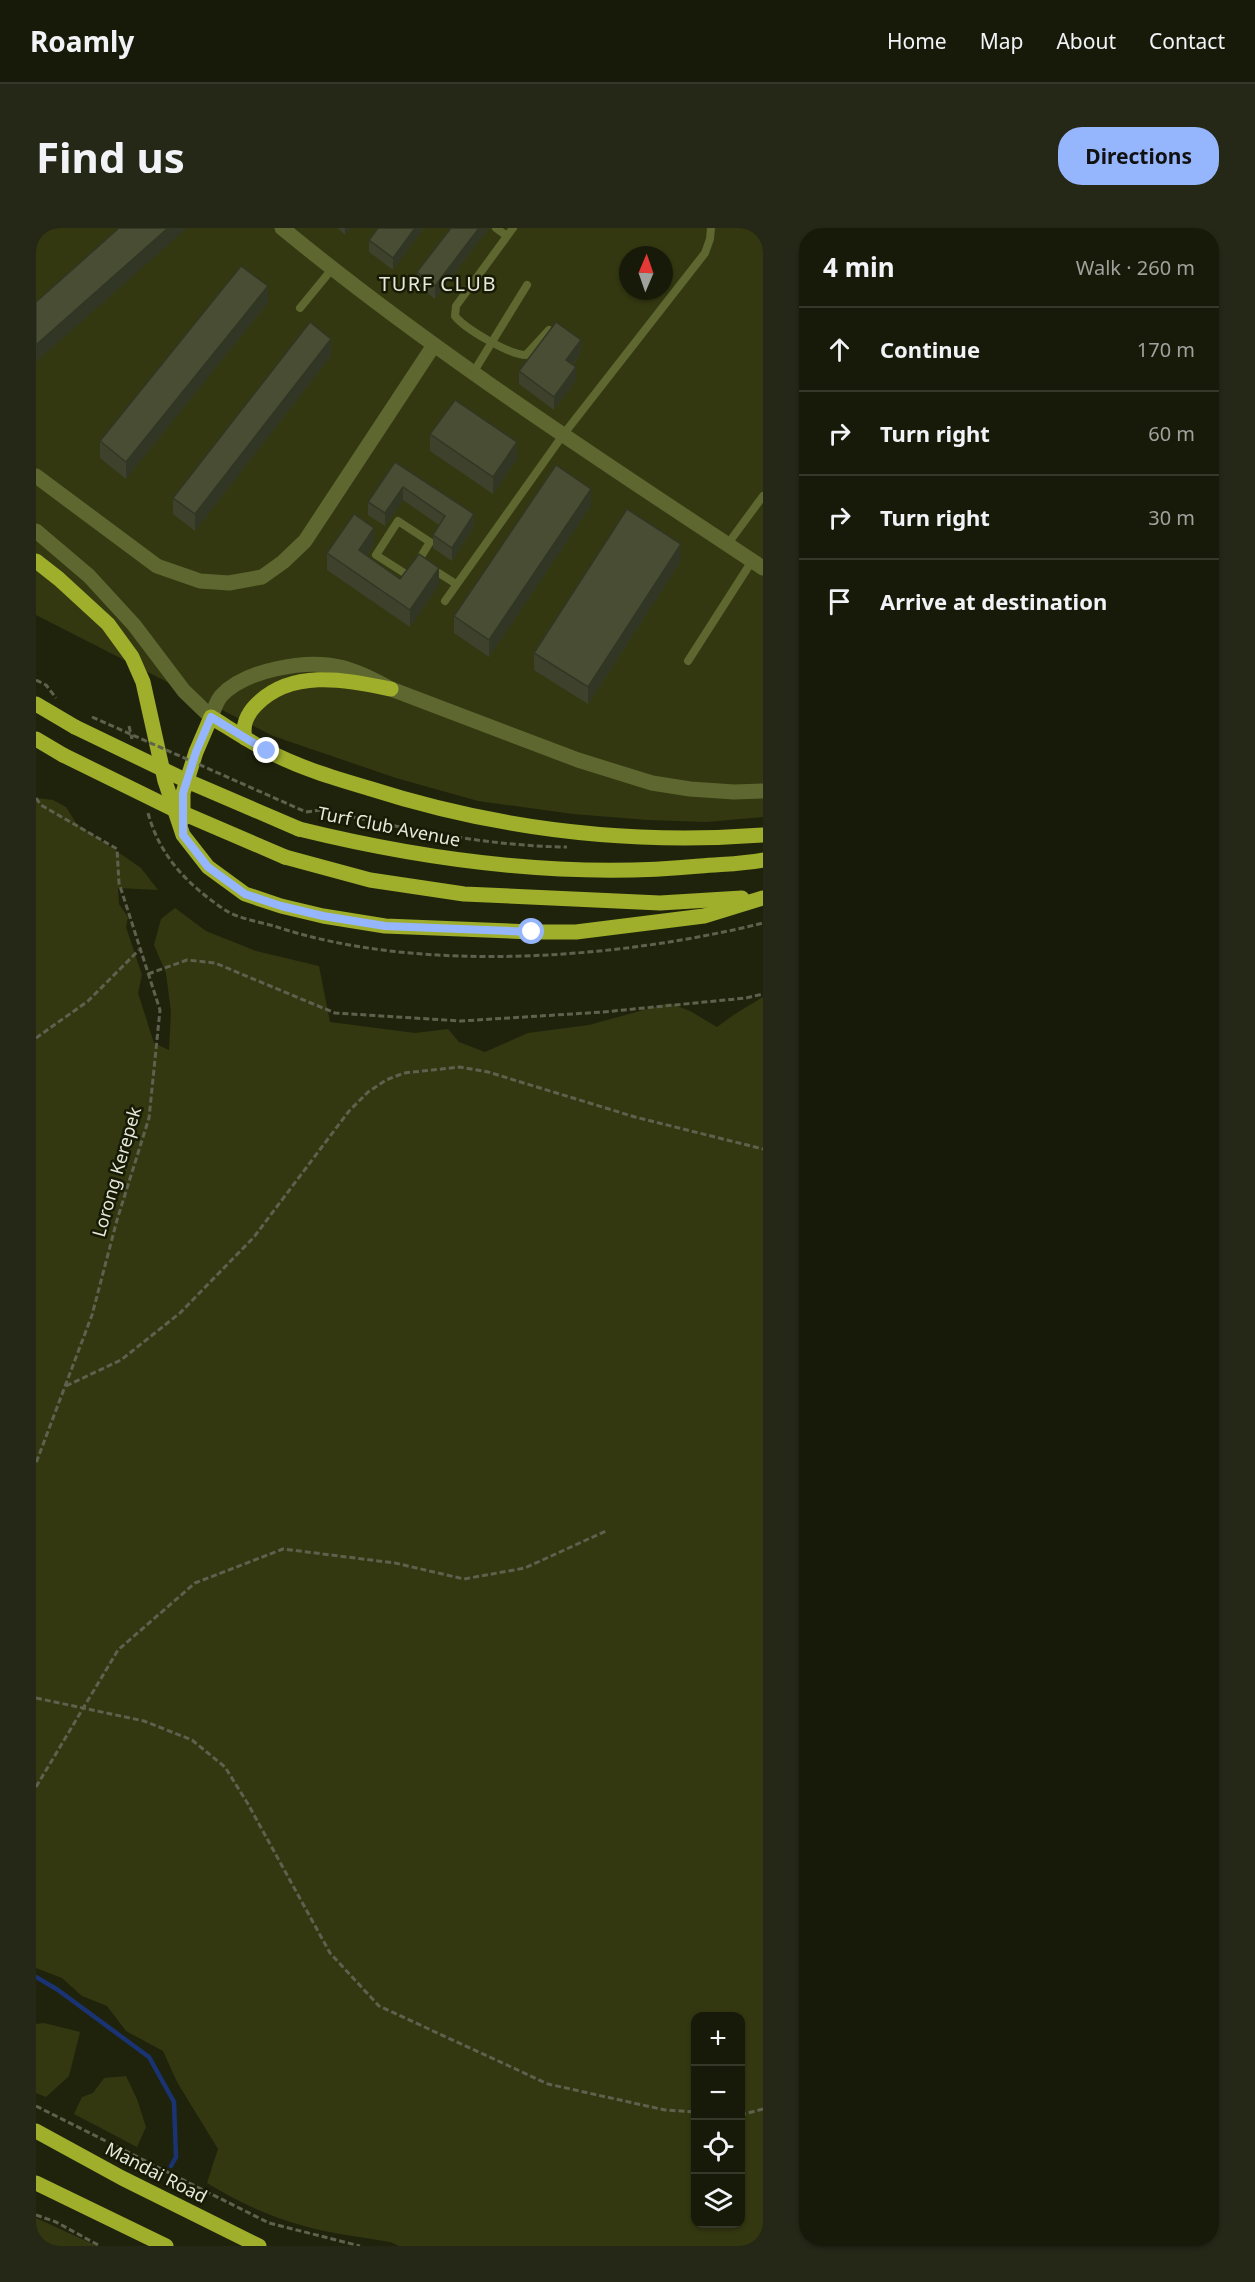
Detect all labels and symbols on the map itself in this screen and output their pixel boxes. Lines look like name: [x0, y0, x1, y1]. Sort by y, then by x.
north arrow: [619, 246, 673, 300]
district label: TURF CLUB: [379, 270, 497, 297]
route end: [253, 737, 279, 763]
street label: Turf Club Avenue: [316, 800, 462, 852]
route start: [518, 918, 544, 944]
street label: Lorong Kerepek: [86, 1103, 146, 1240]
street label: Mandai Road: [101, 2136, 211, 2208]

